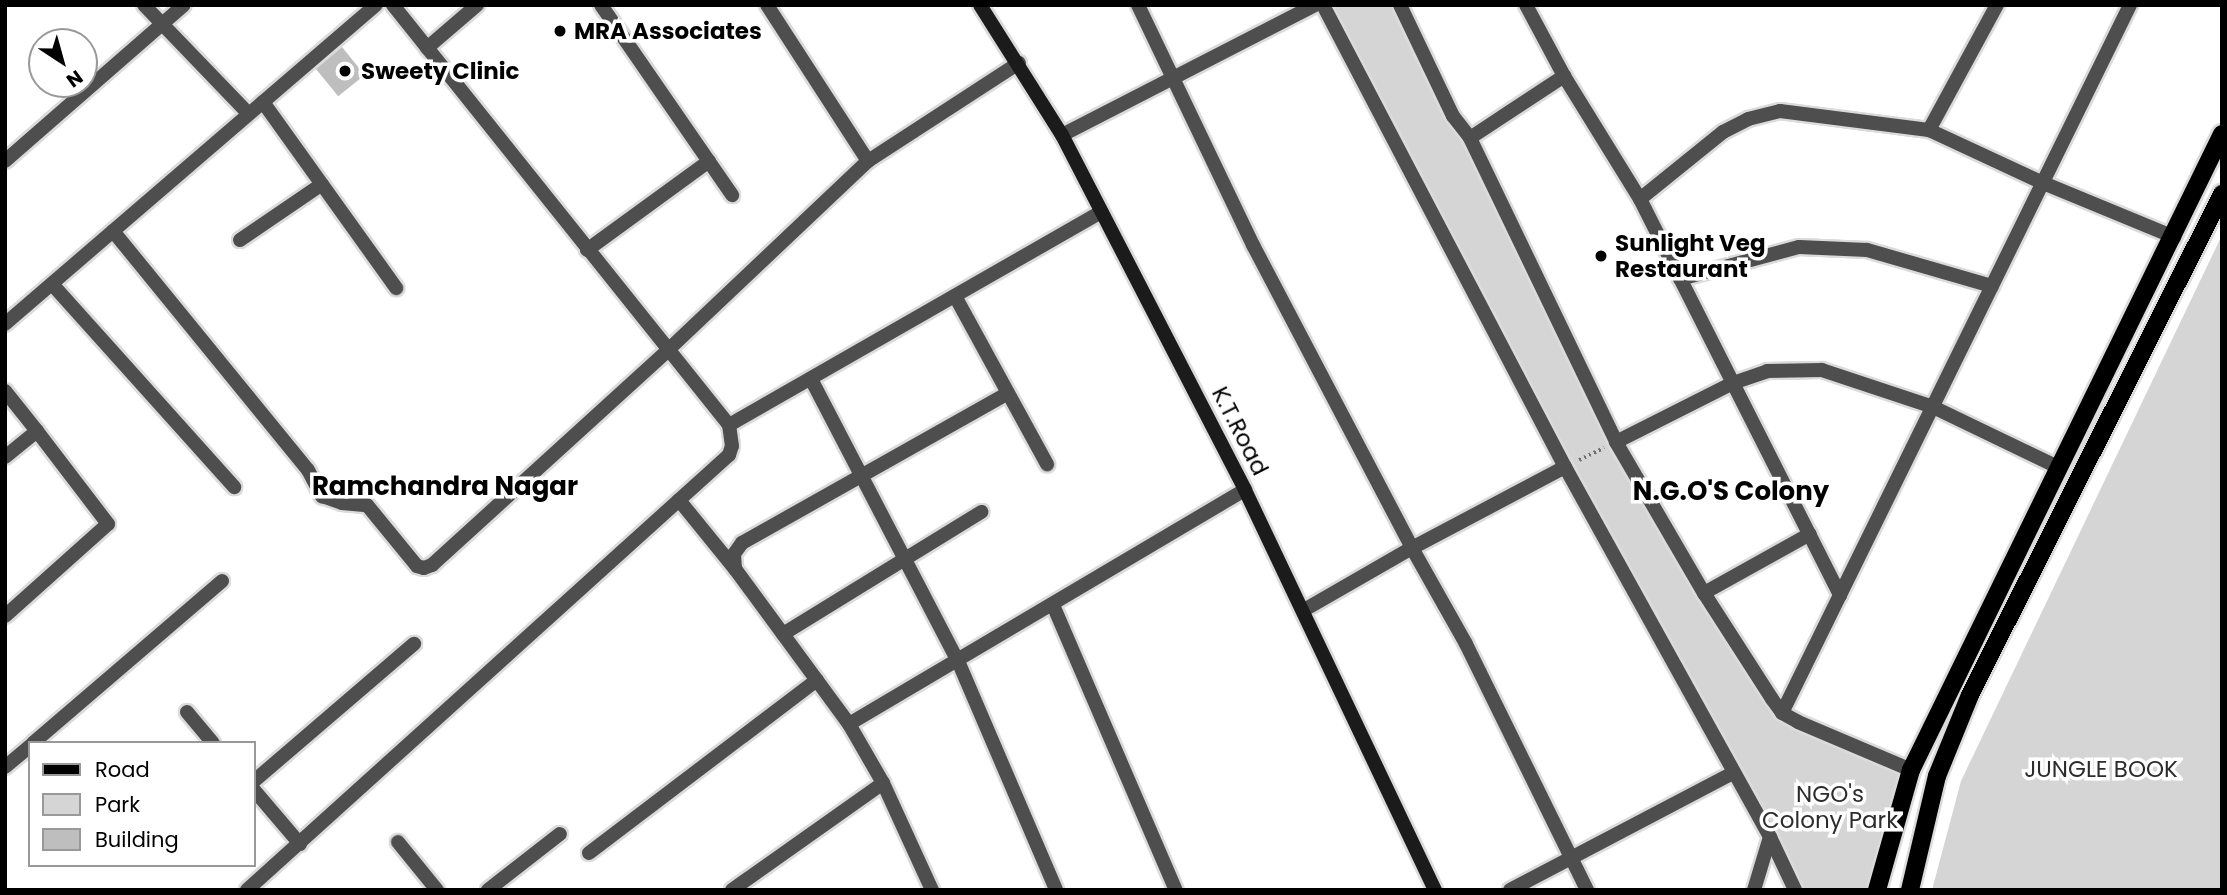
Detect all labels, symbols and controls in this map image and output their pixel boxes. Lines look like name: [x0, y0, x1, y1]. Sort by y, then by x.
place label: MRA Associates: [574, 17, 762, 45]
marker: MRA Associates: [552, 23, 568, 39]
north arrow: [28, 28, 98, 98]
place label: Sweety Clinic: [361, 57, 519, 85]
marker: Sweety Clinic: [335, 61, 355, 81]
text: N: [61, 64, 88, 94]
place label: Sunlight Veg Restaurant: [1615, 229, 1766, 283]
marker: Sunlight Veg Restaurant: [1593, 248, 1609, 264]
street label: K.T.Road: [1206, 382, 1274, 480]
district label: Ramchandra Nagar: [312, 471, 578, 503]
district label: N.G.O'S Colony: [1633, 476, 1829, 508]
legend: [28, 741, 256, 867]
text: Road: [95, 755, 150, 784]
park label: JUNGLE BOOK: [2024, 755, 2178, 783]
park label: NGO's Colony Park: [1762, 780, 1898, 834]
text: Park: [95, 790, 140, 819]
text: Building: [95, 825, 179, 854]

